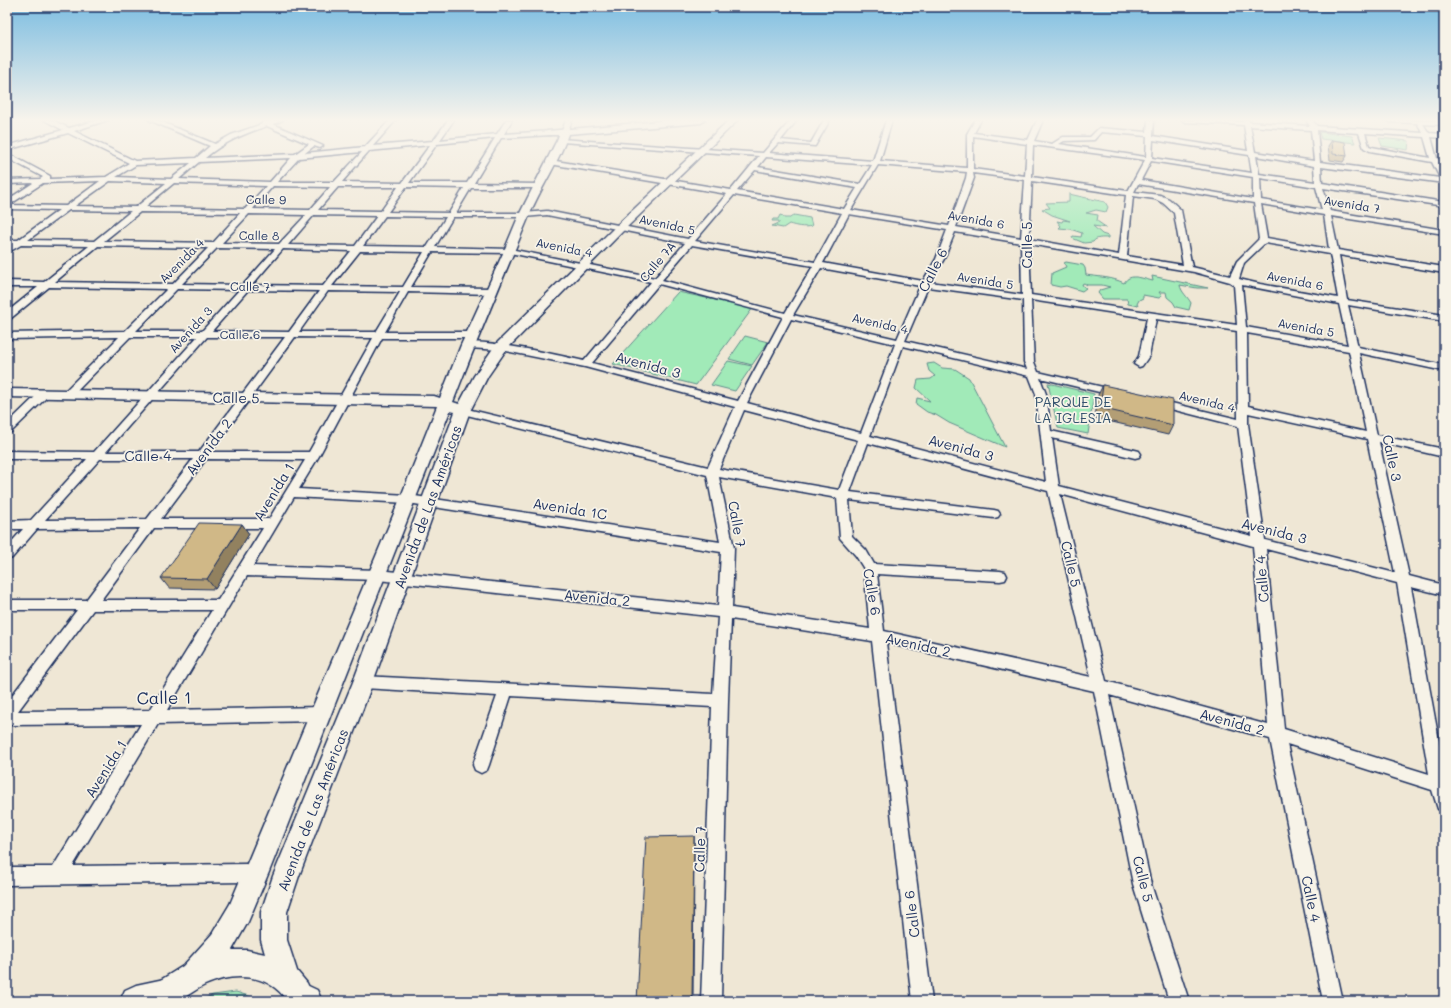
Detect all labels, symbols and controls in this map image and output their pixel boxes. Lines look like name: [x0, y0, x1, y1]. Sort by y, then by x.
street label: Calle 9: [246, 191, 286, 207]
street label: Avenida 7: [1323, 192, 1382, 216]
street label: Avenida 6: [947, 206, 1006, 232]
street label: Avenida 5: [638, 210, 697, 238]
street label: Calle 5: [1017, 221, 1036, 269]
street label: Calle 8: [239, 227, 279, 243]
street label: Avenida 4: [155, 234, 207, 286]
street label: Avenida 4: [535, 234, 594, 260]
street label: Calle 7A: [636, 238, 679, 285]
street label: Calle 6: [913, 244, 952, 295]
street label: Avenida 6: [1266, 267, 1325, 293]
street label: Avenida 5: [956, 268, 1015, 292]
street label: Calle 7: [230, 278, 270, 294]
street label: Avenida 3: [165, 303, 215, 356]
street label: Avenida 4: [851, 309, 910, 337]
street label: Avenida 5: [1277, 314, 1336, 340]
street label: Calle 6: [220, 326, 260, 342]
street label: Avenida 3: [613, 347, 683, 382]
street label: Avenida 4: [1178, 386, 1237, 416]
street label: Calle 5: [212, 388, 260, 407]
park label: PARQUE DE LA IGLESIA: [1034, 392, 1112, 427]
street label: Avenida 2: [181, 415, 236, 479]
street label: Avenida de Las Américas: [389, 423, 466, 591]
street label: Avenida 3: [926, 430, 996, 465]
street label: Calle 3: [1378, 433, 1407, 483]
street label: Calle 4: [124, 446, 172, 465]
street label: Avenida 1: [249, 459, 298, 524]
street label: Avenida 1C: [532, 493, 608, 524]
street label: Calle 7: [724, 499, 751, 549]
street label: Avenida 3: [1239, 513, 1309, 548]
street label: Calle 5: [1057, 539, 1086, 589]
street label: Calle 4: [1250, 554, 1273, 603]
street label: Calle 6: [859, 567, 886, 617]
street label: Avenida 2: [563, 585, 631, 610]
street label: Avenida 2: [884, 628, 953, 661]
street label: Calle 1: [136, 686, 192, 708]
street label: Avenida 2: [1198, 704, 1267, 739]
street label: Avenida de Las Américas: [273, 726, 352, 894]
street label: Avenida 1: [80, 736, 131, 801]
street label: Calle 7: [689, 825, 710, 873]
street label: Calle 5: [1129, 854, 1158, 904]
street label: Calle 4: [1297, 874, 1326, 925]
street label: Calle 6: [899, 889, 924, 939]

